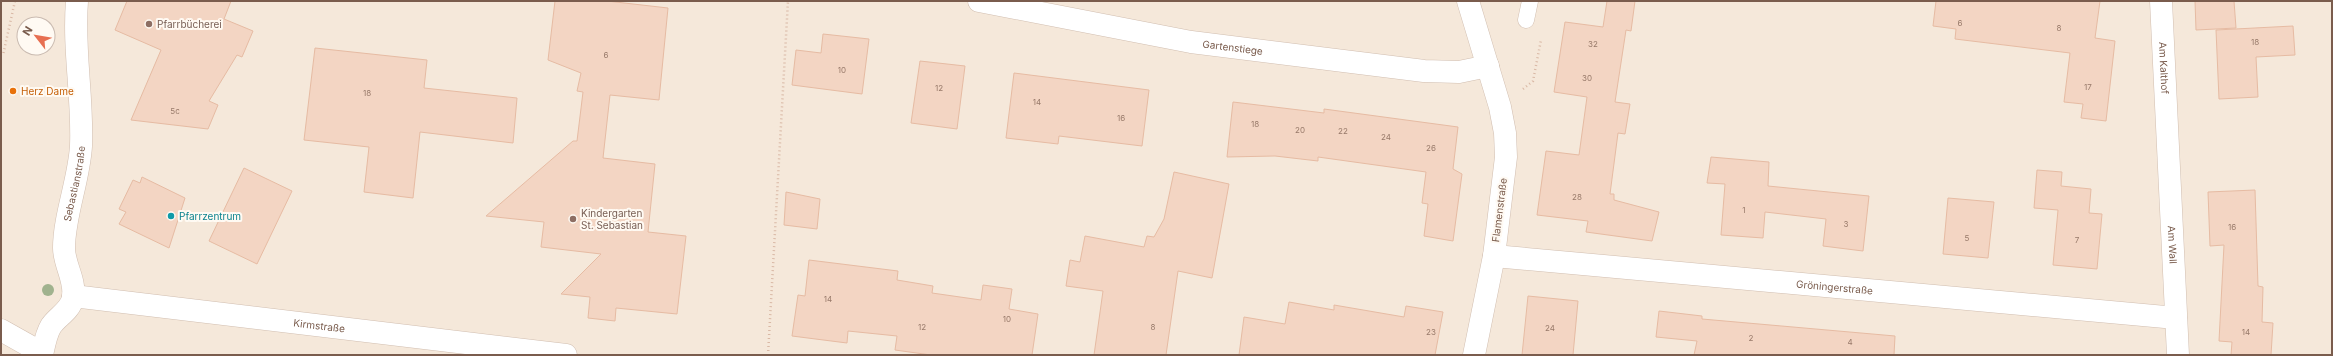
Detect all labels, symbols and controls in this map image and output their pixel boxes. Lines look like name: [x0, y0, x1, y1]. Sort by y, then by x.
north arrow: [16, 16, 56, 56]
place label: Pfarrbücherei: [157, 18, 222, 30]
house number: 6: [1958, 18, 1963, 28]
marker: Pfarrbücherei: [144, 19, 154, 29]
house number: 8: [2057, 23, 2062, 33]
text: N: [19, 24, 36, 38]
street label: Gartenstiege: [1202, 37, 1264, 57]
house number: 18: [2251, 37, 2259, 47]
house number: 32: [1588, 39, 1598, 49]
street label: Am Kalthof: [2157, 42, 2171, 95]
house number: 6: [604, 50, 609, 60]
house number: 10: [838, 65, 846, 75]
house number: 30: [1582, 73, 1592, 83]
house number: 17: [2084, 82, 2092, 92]
house number: 12: [935, 83, 943, 93]
place label: Herz Dame: [21, 85, 74, 97]
marker: Herz Dame: [8, 86, 18, 96]
house number: 18: [363, 88, 371, 98]
house number: 14: [1033, 97, 1041, 107]
house number: 5c: [170, 106, 180, 116]
house number: 16: [1117, 113, 1125, 123]
house number: 18: [1251, 119, 1259, 129]
house number: 20: [1295, 125, 1305, 135]
house number: 22: [1338, 126, 1348, 136]
house number: 24: [1381, 132, 1391, 142]
house number: 26: [1426, 143, 1436, 153]
street label: Sebastianstraße: [61, 145, 87, 222]
street label: Flamenstraße: [1489, 177, 1509, 243]
house number: 28: [1572, 192, 1582, 202]
house number: 1: [1742, 205, 1746, 215]
place label: Kindergarten St. Sebastian: [581, 207, 643, 231]
place label: Pfarrzentrum: [179, 210, 241, 222]
marker: Pfarrzentrum: [166, 211, 176, 221]
marker: Kindergarten St. Sebastian: [568, 214, 578, 224]
house number: 3: [1844, 219, 1849, 229]
house number: 16: [2228, 222, 2236, 232]
street label: Am Wall: [2166, 225, 2180, 264]
house number: 5: [1965, 233, 1970, 243]
house number: 7: [2075, 235, 2080, 245]
street label: Gröningerstraße: [1796, 277, 1874, 296]
house number: 14: [824, 294, 832, 304]
house number: 10: [1003, 314, 1011, 324]
street label: Kirmstraße: [293, 316, 346, 335]
house number: 12: [918, 322, 926, 332]
house number: 8: [1151, 322, 1156, 332]
house number: 24: [1545, 323, 1555, 333]
house number: 23: [1426, 327, 1436, 337]
house number: 14: [2242, 327, 2250, 337]
house number: 2: [1749, 333, 1754, 343]
house number: 4: [1847, 337, 1853, 347]

